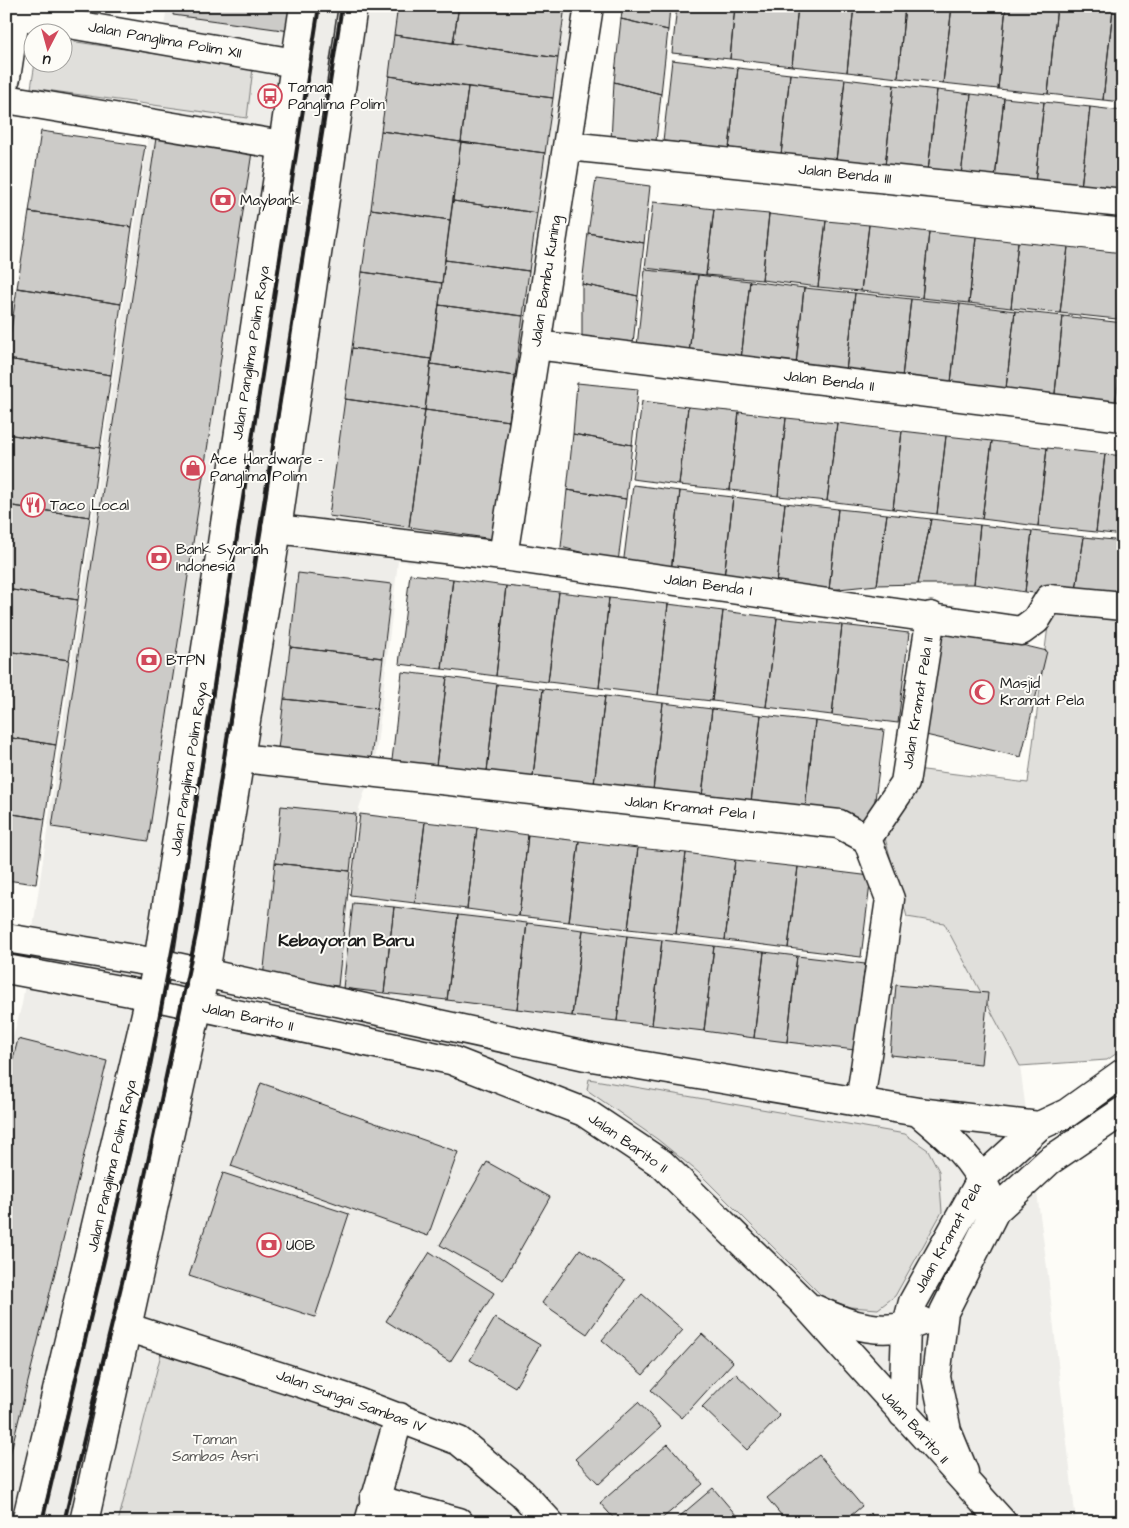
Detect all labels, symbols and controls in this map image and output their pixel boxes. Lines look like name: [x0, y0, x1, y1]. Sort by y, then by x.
street label: Jalan Panglima Polim XII: [87, 16, 243, 65]
north arrow: [22, 22, 72, 72]
text: U: [42, 50, 52, 70]
place label: Taman Panglima Polim: [288, 77, 385, 116]
bus stop icon: Taman Panglima Polim: [257, 83, 283, 109]
street label: Jalan Benda III: [797, 159, 893, 189]
bank icon: Maybank: [210, 187, 236, 213]
place label: Maybank: [240, 190, 301, 212]
street label: Jalan Bambu Kuning: [525, 214, 568, 348]
street label: Jalan Panglima Polim Raya: [227, 264, 276, 442]
street label: Jalan Benda II: [782, 365, 876, 397]
place label: Ace Hardware - Panglima Polim: [210, 449, 323, 488]
shop icon: Ace Hardware - Panglima Polim: [180, 455, 206, 481]
restaurant icon: Taco Local: [20, 492, 46, 518]
place label: Taco Local: [50, 495, 129, 516]
place label: Bank Syariah Indonesia: [176, 539, 269, 577]
bank icon: Bank Syariah Indonesia: [146, 545, 172, 571]
street label: Jalan Benda I: [662, 568, 754, 602]
street label: Jalan Kramat Pela II: [897, 635, 939, 771]
bank icon: BTPN: [136, 647, 162, 673]
place label: BTPN: [166, 650, 205, 671]
place label: Masjid Kramat Pela: [1000, 673, 1084, 711]
mosque icon: Masjid Kramat Pela: [969, 679, 995, 705]
street label: Jalan Panglima Polim Raya: [165, 680, 214, 858]
street label: Jalan Kramat Pela I: [624, 791, 756, 825]
district label: Kebayoran Baru: [278, 928, 414, 954]
street label: Jalan Barito II: [200, 997, 296, 1037]
street label: Jalan Panglima Polim Raya: [82, 1078, 143, 1254]
street label: Jalan Barito II: [584, 1108, 672, 1178]
street label: Jalan Kramat Pela: [909, 1179, 987, 1297]
bank icon: UOB: [256, 1232, 282, 1258]
place label: UOB: [286, 1235, 315, 1256]
street label: Jalan Sungai Sambas IV: [273, 1364, 429, 1439]
street label: Jalan Barito II: [876, 1385, 954, 1469]
park label: Taman Sambas Asri: [172, 1429, 259, 1467]

